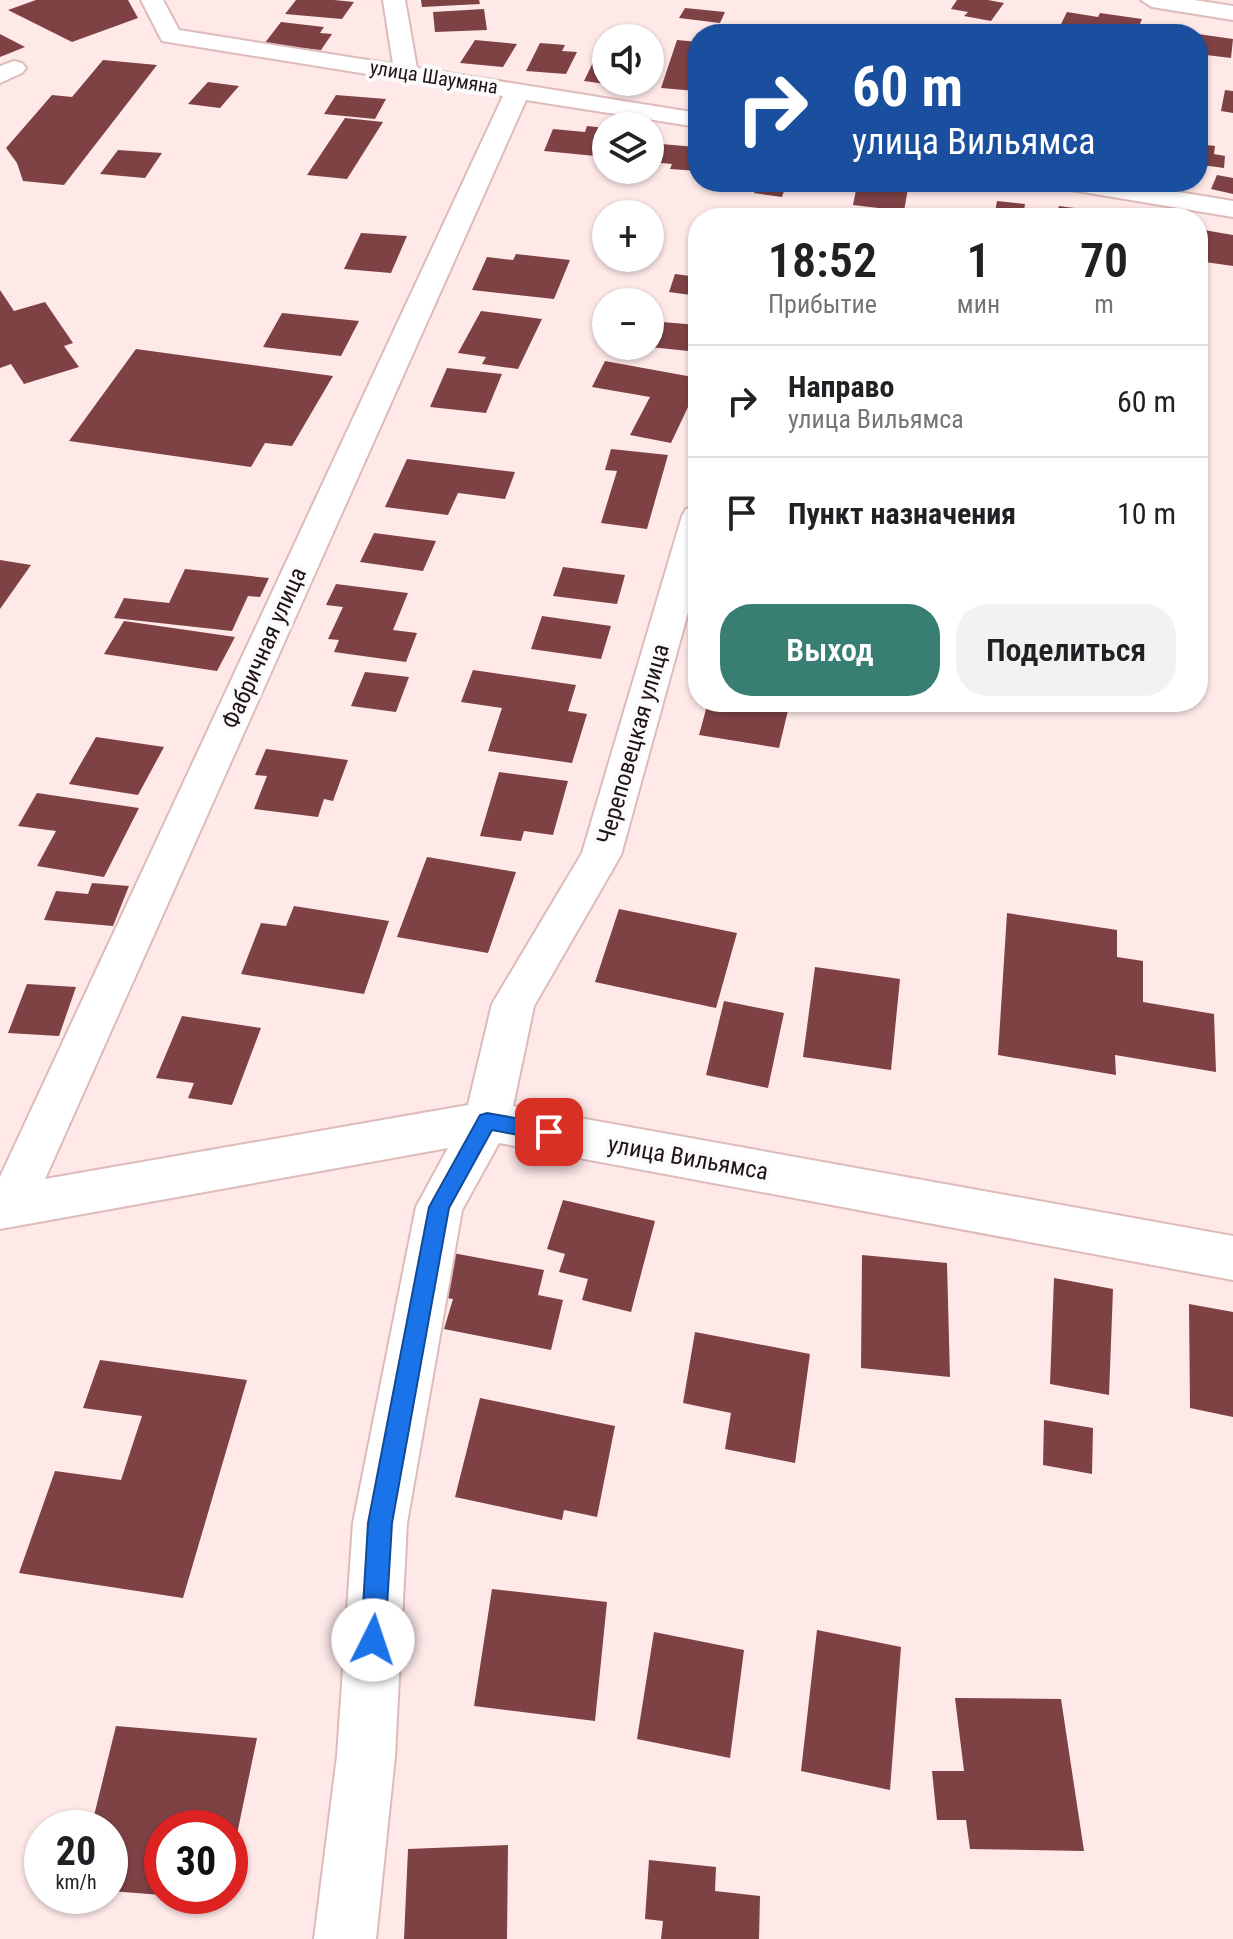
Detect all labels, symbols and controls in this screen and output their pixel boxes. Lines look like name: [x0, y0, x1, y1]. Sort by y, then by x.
map controls: [592, 24, 664, 360]
button: sound: [592, 24, 664, 96]
text: 60 m: [852, 54, 963, 120]
street label: улица Шаумяна: [368, 55, 500, 99]
icon: right: [720, 56, 824, 160]
button: layers: [592, 112, 664, 184]
text: улица Вильямса: [852, 121, 1095, 163]
button: +: [592, 200, 664, 272]
text: 18:52: [768, 232, 877, 289]
text: 1: [966, 232, 991, 289]
text: 70: [1080, 232, 1128, 289]
button: −: [592, 288, 664, 360]
text: Прибытие: [768, 289, 877, 319]
text: мин: [957, 289, 1000, 319]
text: m: [1094, 289, 1114, 319]
text: Направо: [788, 369, 894, 404]
icon: right: [720, 379, 764, 423]
text: 60 m: [1117, 384, 1176, 419]
text: улица Вильямса: [788, 404, 964, 434]
icon: arrive: [720, 491, 764, 535]
text: Пункт назначения: [788, 496, 1016, 531]
text: 10 m: [1117, 496, 1176, 531]
street label: Фабричная улица: [216, 563, 312, 733]
button: Выход: [720, 604, 940, 696]
button: Поделиться: [956, 604, 1176, 696]
street label: Череповецкая улица: [591, 641, 675, 847]
pin: [515, 1098, 583, 1166]
icon: arrive: [527, 1110, 571, 1154]
street label: улица Вильямса: [606, 1130, 770, 1186]
position arrow: [331, 1598, 415, 1682]
speed limit sign: 30: [144, 1810, 248, 1914]
text: 20: [56, 1828, 96, 1875]
text: km/h: [55, 1870, 97, 1894]

